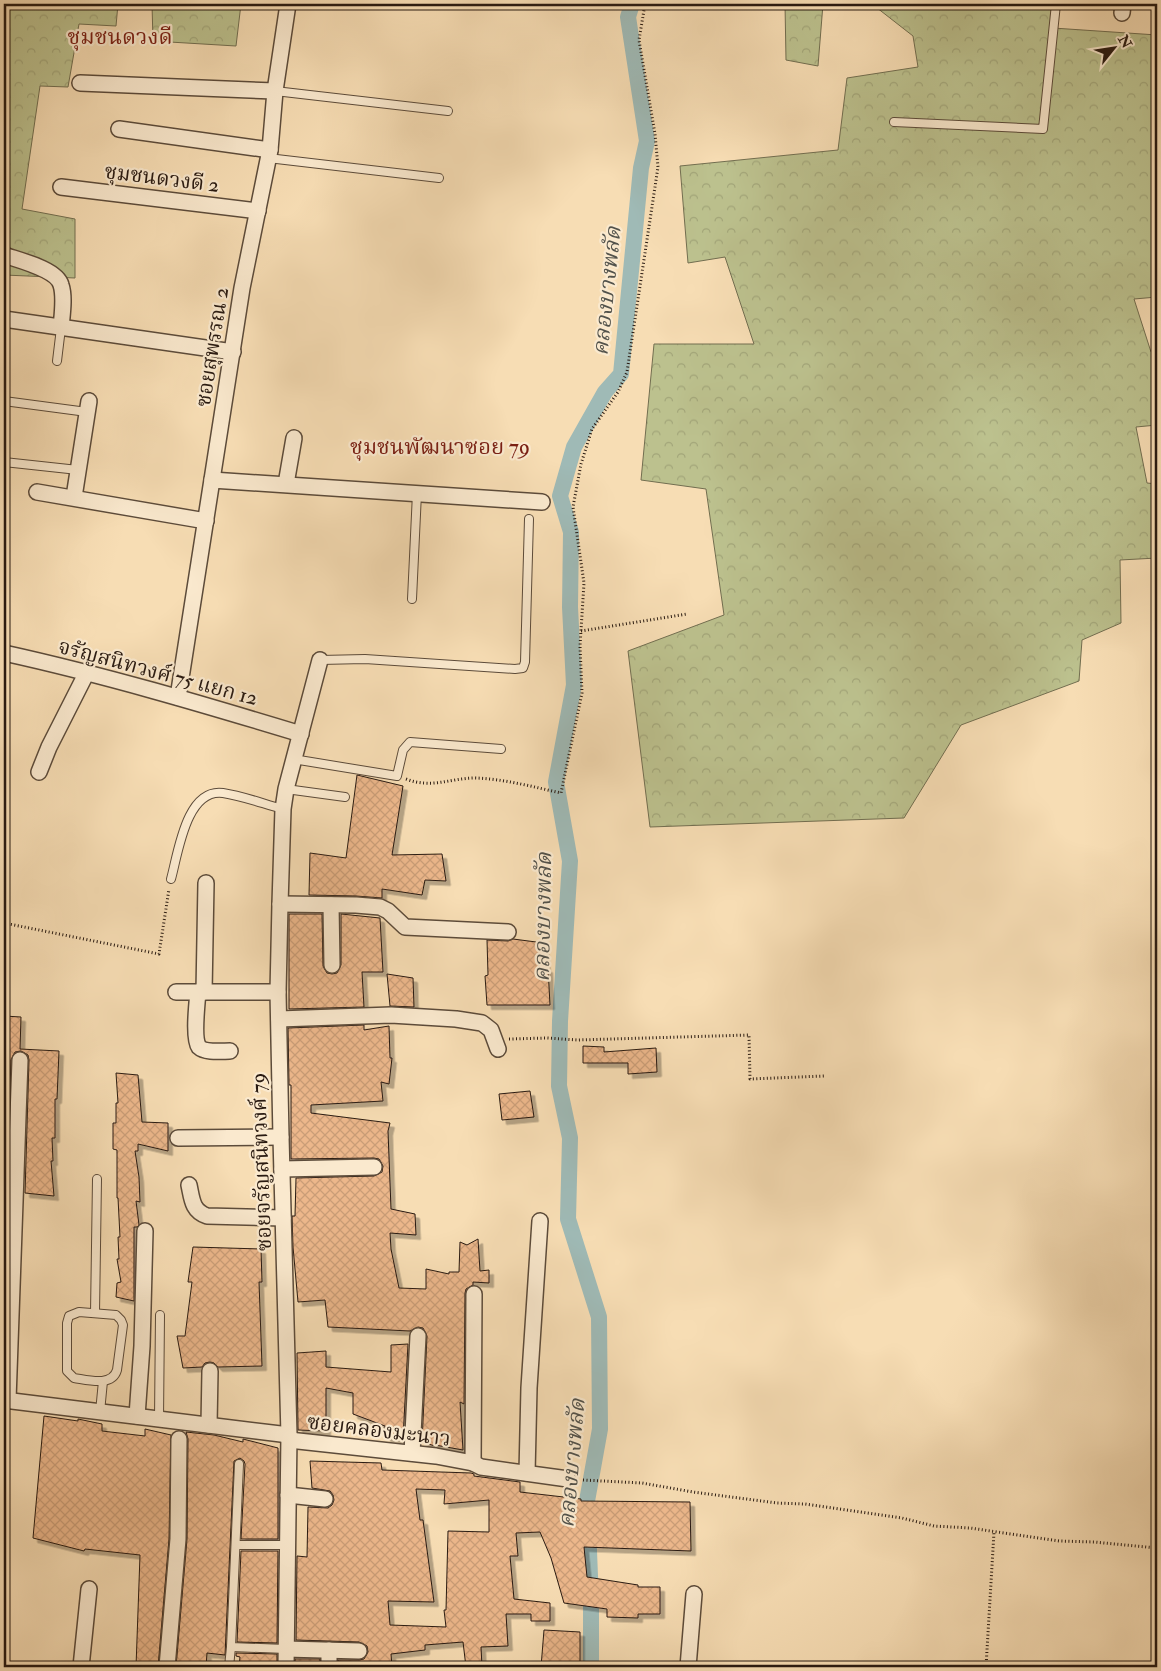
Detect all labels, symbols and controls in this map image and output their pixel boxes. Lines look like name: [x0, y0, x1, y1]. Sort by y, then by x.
north arrow: [1088, 22, 1138, 72]
district label: ชุมชนดวงดี: [68, 23, 172, 51]
text: N: [1114, 31, 1136, 52]
street label: ชุมชนดวงดี 2: [103, 158, 221, 199]
water label: คลองบางพลัด: [586, 224, 628, 357]
street label: ซอยสุพรรณ 2: [190, 285, 235, 409]
district label: ชุมชนพัฒนาซอย 79: [350, 433, 530, 461]
street label: จรัญสนิทวงศ์ 75 แยก 12: [55, 633, 261, 712]
water label: คลองบางพลัด: [528, 851, 558, 982]
street label: ซอยจรัญสนิทวงศ์ 79: [245, 1072, 278, 1252]
water label: คลองบางพลัด: [552, 1396, 592, 1529]
street label: ซอยคลองมะนาว: [306, 1408, 452, 1453]

